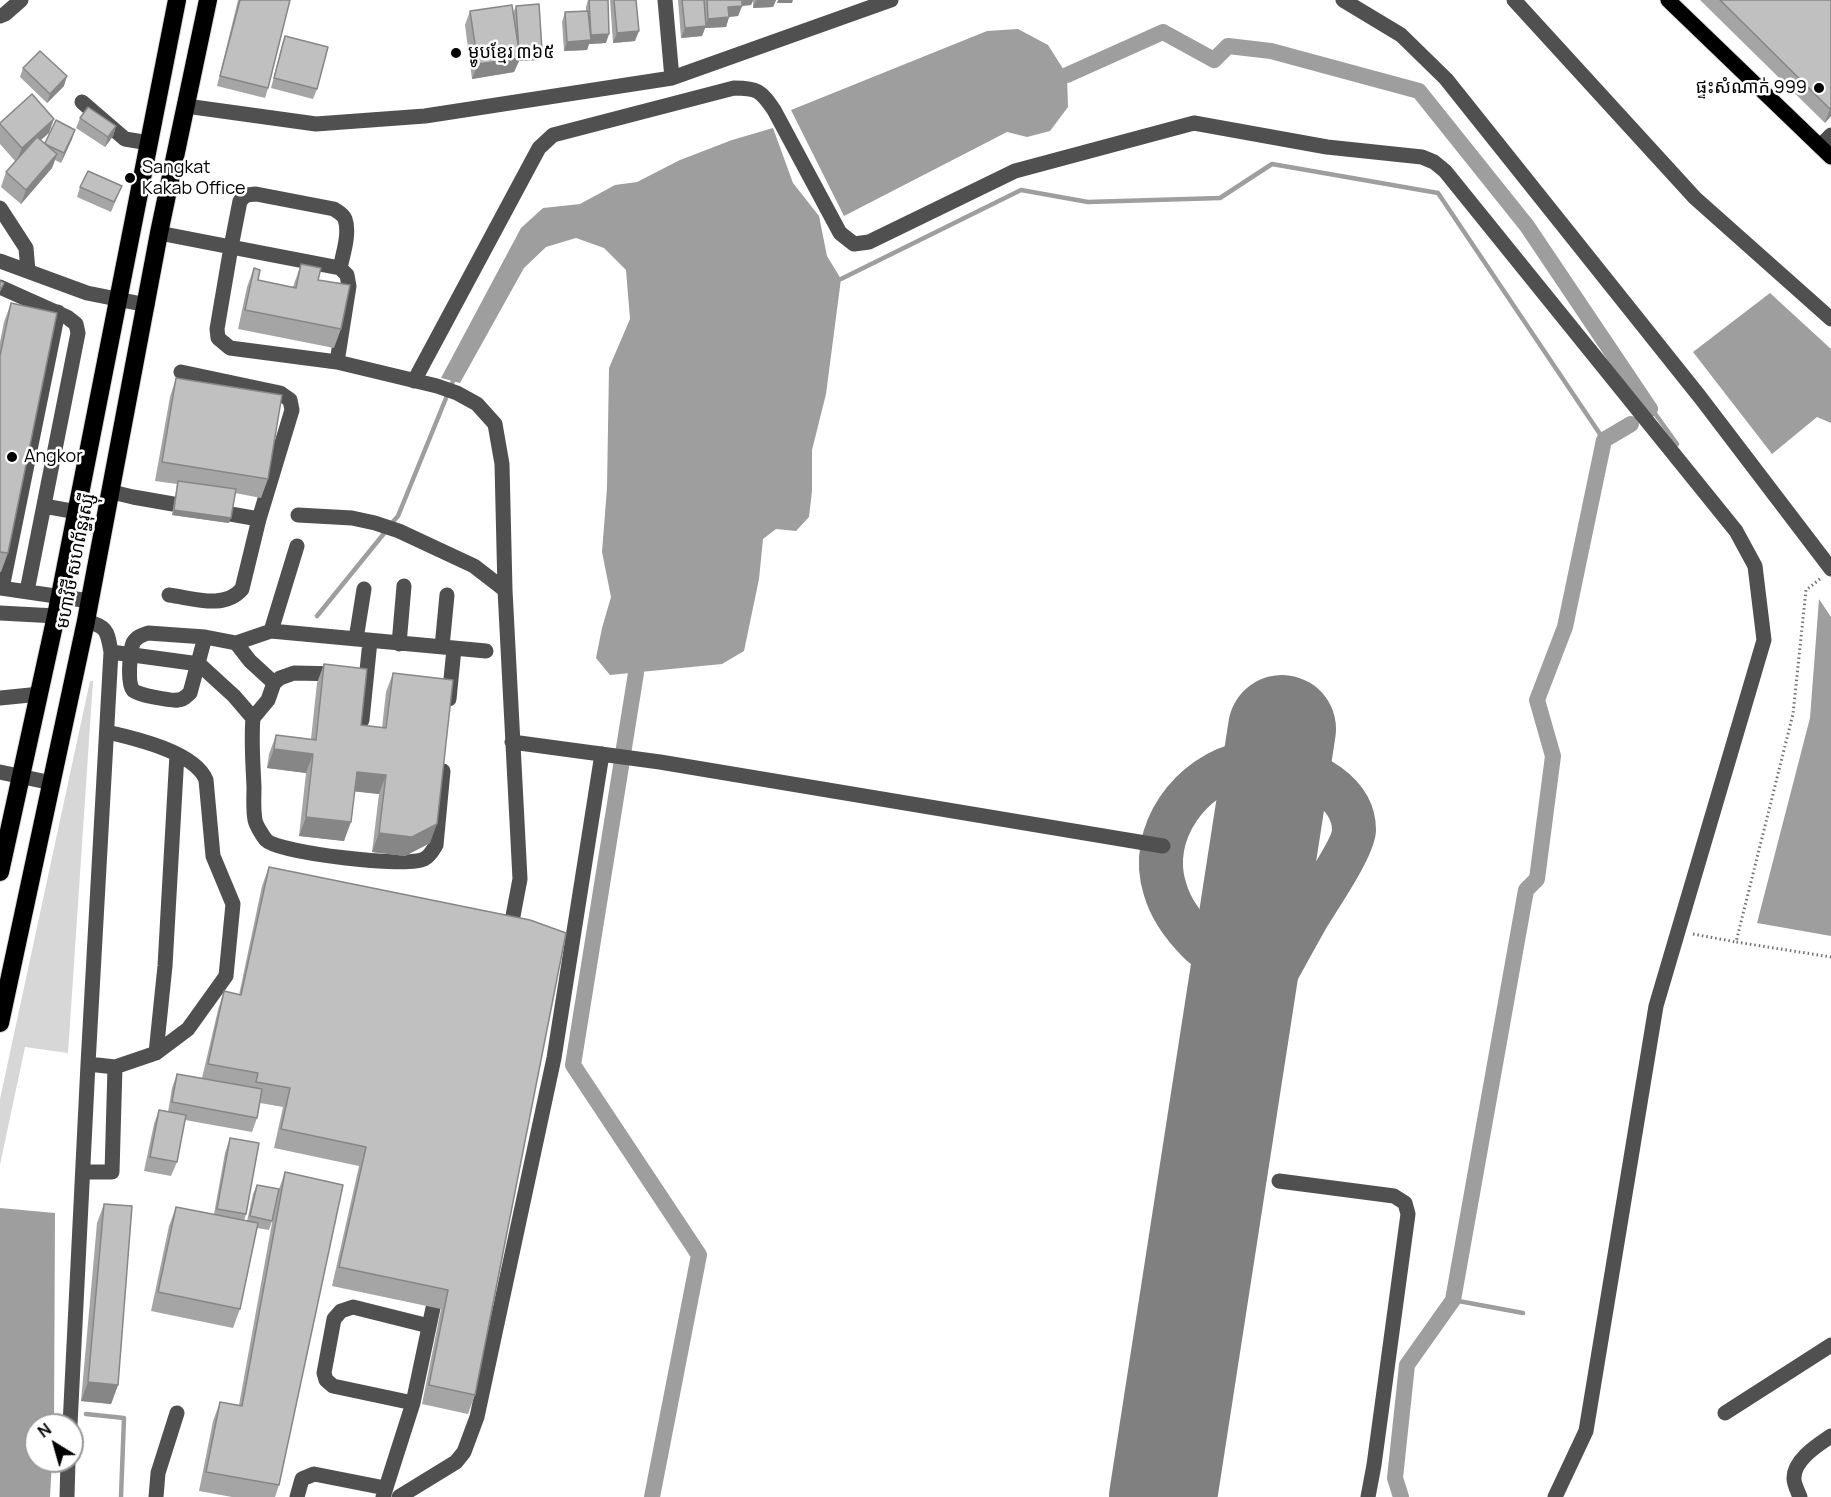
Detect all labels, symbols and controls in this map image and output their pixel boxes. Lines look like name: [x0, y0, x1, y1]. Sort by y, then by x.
place label: ម្ហូបខ្មែរ ៣៦៥: [468, 42, 555, 64]
marker: ម្ហូបខ្មែរ ៣៦៥: [449, 46, 463, 60]
place label: ផ្ទះសំណាក់ 999: [1696, 77, 1807, 99]
marker: ផ្ទះសំណាក់ 999: [1812, 81, 1826, 95]
place label: Sangkat Kakab Office: [142, 157, 245, 200]
marker: Sangkat Kakab Office: [123, 171, 137, 185]
place label: Angkor: [24, 446, 83, 468]
marker: Angkor: [5, 450, 19, 464]
street label: មហាវិថី សហព័ន្ធរុស្ស៊ី: [52, 491, 100, 631]
north arrow: [24, 1413, 84, 1473]
text: N: [33, 1418, 56, 1442]

